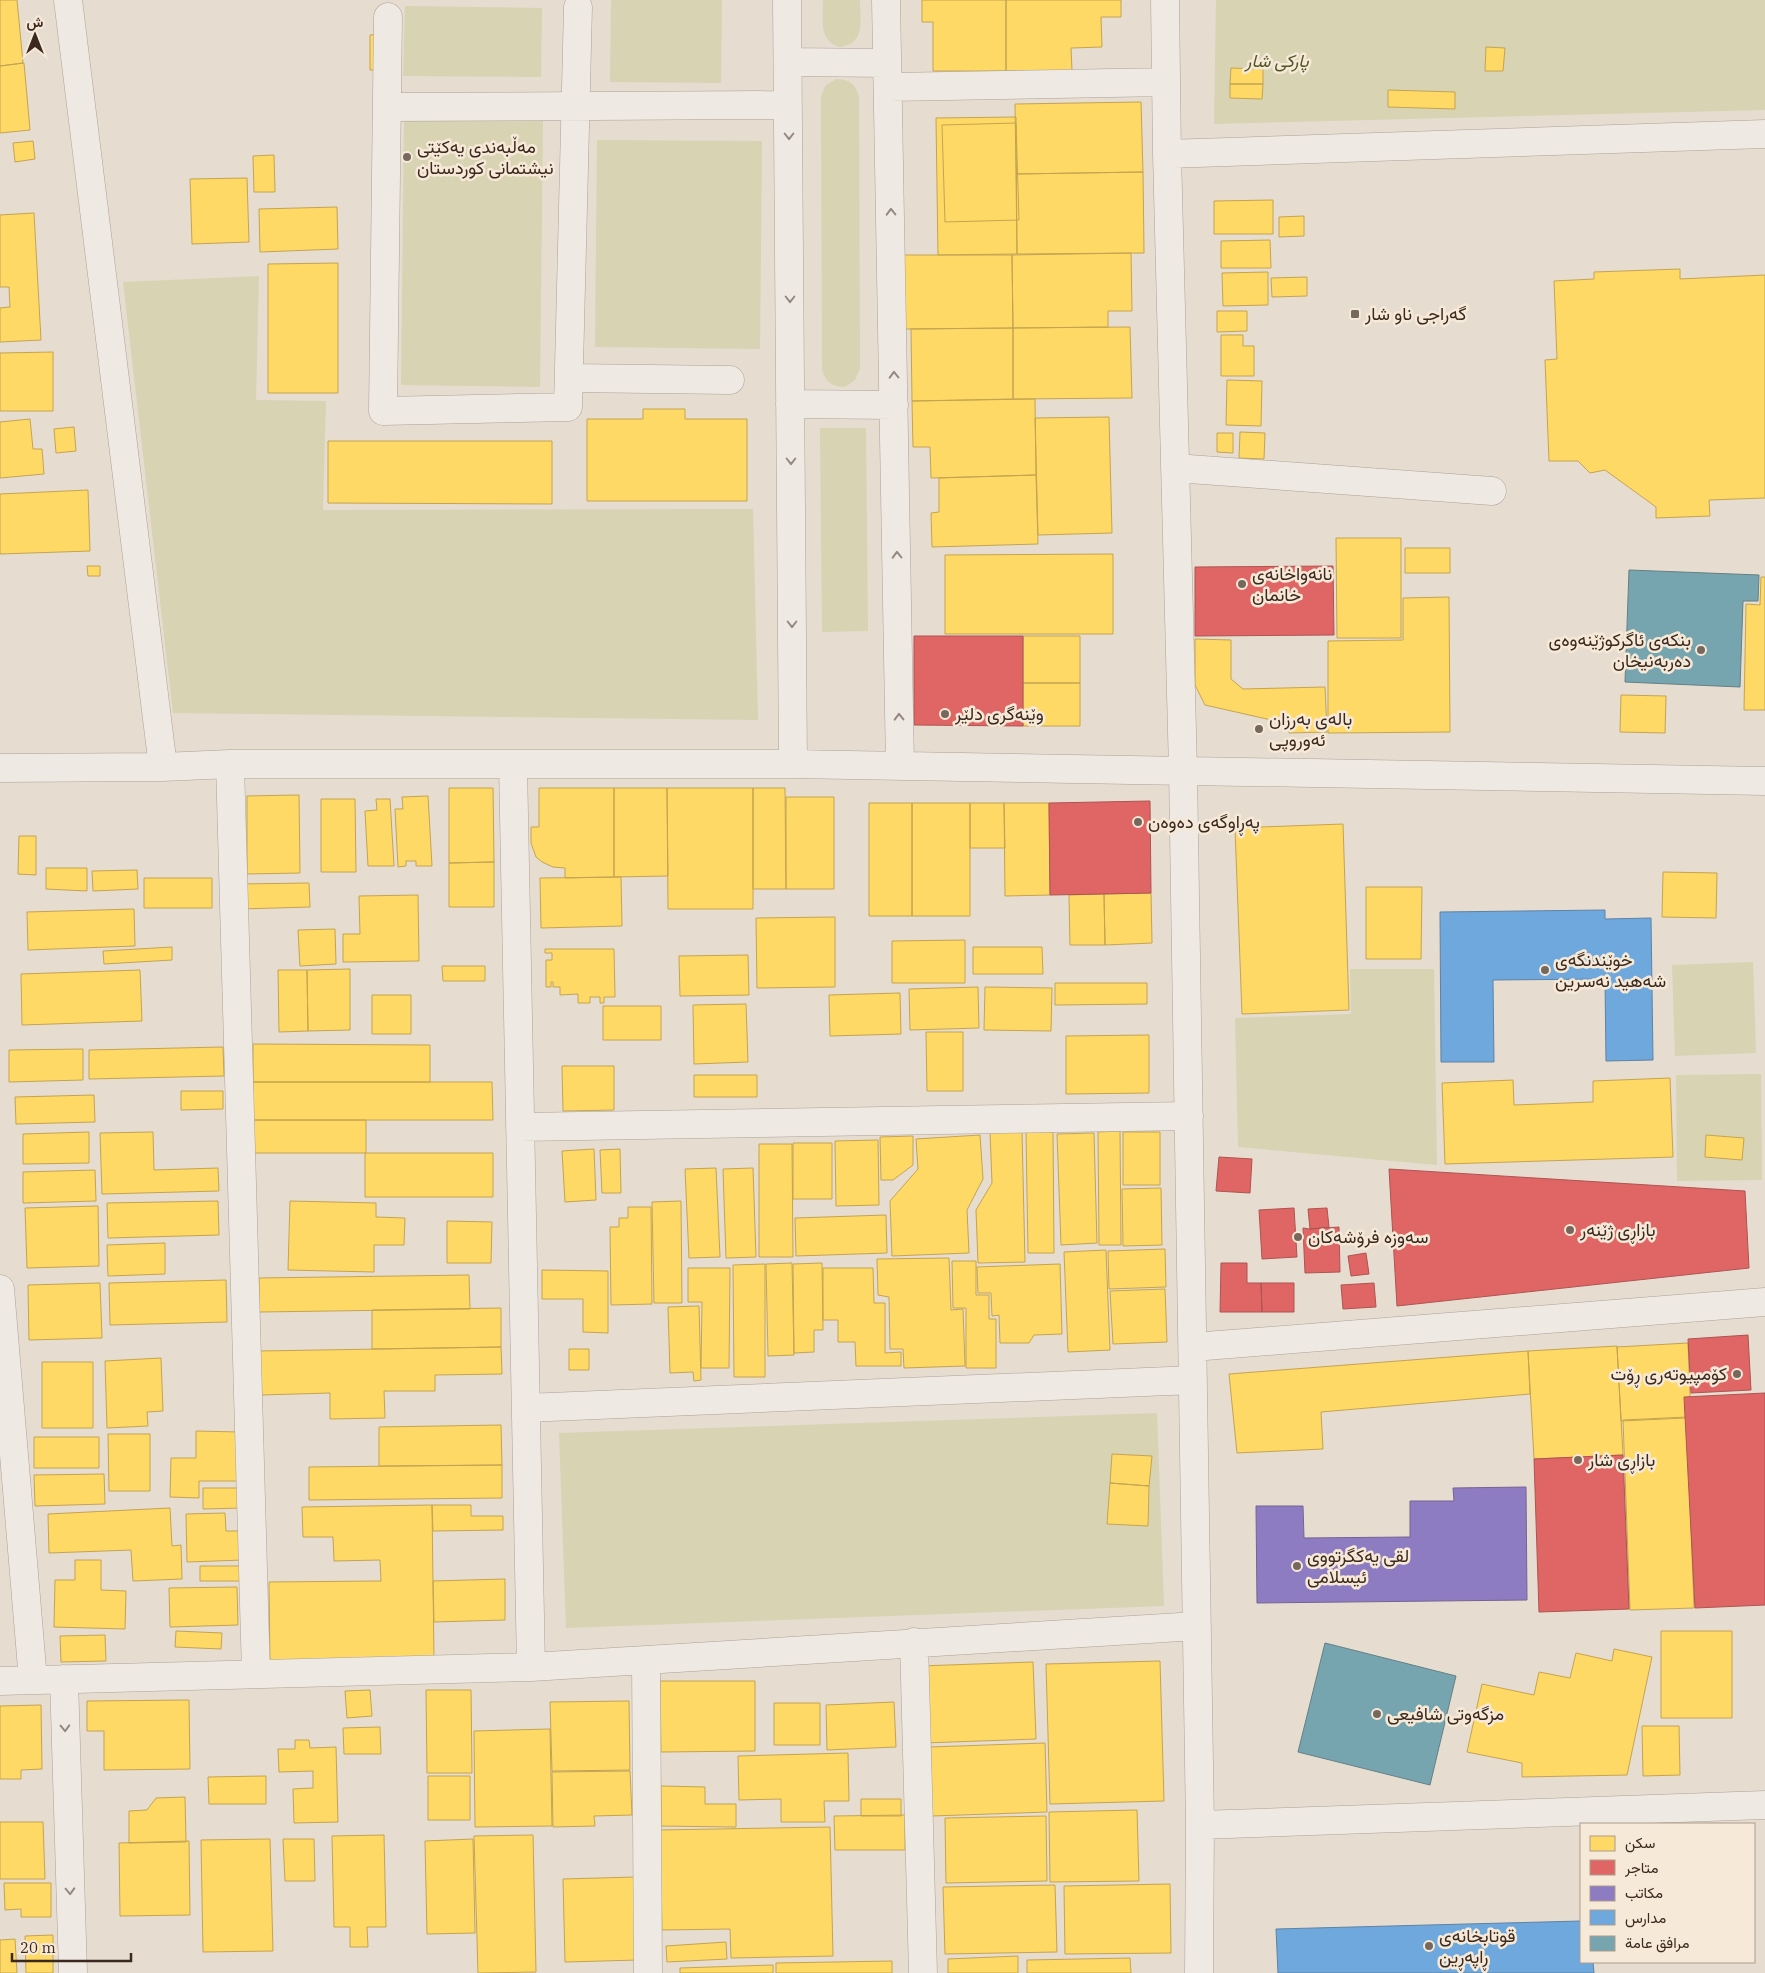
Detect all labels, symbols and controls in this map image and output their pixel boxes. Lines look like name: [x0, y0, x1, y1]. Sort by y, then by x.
north arrow: [10, 10, 60, 60]
text: ش: [27, 13, 44, 31]
park label: پاركى شار: [1244, 49, 1309, 73]
one-way arrow: [783, 132, 794, 140]
place label: مەڵبەندی یەکێتی نیشتمانی کوردستان: [417, 135, 554, 179]
marker: مەڵبەندی یەکێتی نیشتمانی کوردستان: [401, 151, 413, 163]
one-way arrow: [886, 208, 896, 216]
one-way arrow: [785, 295, 795, 303]
place label: گەراجی ناو شار: [1364, 302, 1466, 325]
marker: گەراجی ناو شار: [1349, 308, 1361, 320]
one-way arrow: [889, 370, 899, 378]
one-way arrow: [786, 458, 796, 465]
one-way arrow: [892, 550, 902, 558]
place label: نانەواخانەی خانمان: [1252, 562, 1332, 606]
marker: نانەواخانەی خانمان: [1236, 578, 1248, 590]
one-way arrow: [787, 620, 797, 628]
place label: بنکەی ئاگرکوژێنەوەی دەربەنیخان: [1548, 628, 1691, 672]
marker: بنکەی ئاگرکوژێنەوەی دەربەنیخان: [1695, 644, 1707, 656]
place label: وێنەگری دلێر: [954, 702, 1044, 725]
place label: بالەی بەرزان ئەوروپی: [1269, 707, 1352, 752]
marker: وێنەگری دلێر: [939, 708, 951, 720]
one-way arrow: [894, 713, 905, 721]
marker: بالەی بەرزان ئەوروپی: [1253, 723, 1265, 735]
place label: پەڕاوگەی دەوەن: [1148, 810, 1260, 836]
marker: پەڕاوگەی دەوەن: [1132, 816, 1144, 828]
place label: خوێندنگەی شەهید نەسرین: [1555, 948, 1666, 992]
marker: خوێندنگەی شەهید نەسرین: [1539, 964, 1551, 976]
place label: بازاڕی ژێنەر: [1579, 1218, 1656, 1244]
marker: بازاڕی ژێنەر: [1564, 1224, 1576, 1236]
place label: سەوزە فرۆشەکان: [1308, 1225, 1428, 1248]
marker: سەوزە فرۆشەکان: [1292, 1231, 1304, 1243]
place label: کۆمپیوتەری ڕۆت: [1611, 1362, 1727, 1388]
marker: کۆمپیوتەری ڕۆت: [1731, 1368, 1743, 1380]
place label: بازاڕی شار: [1587, 1448, 1655, 1474]
marker: بازاڕی شار: [1572, 1454, 1584, 1466]
place label: لقی یەکگرتووی ئیسلامی: [1307, 1544, 1409, 1588]
marker: لقی یەکگرتووی ئیسلامی: [1291, 1560, 1303, 1572]
place label: مزگەوتی شافیعی: [1387, 1702, 1504, 1725]
marker: مزگەوتی شافیعی: [1371, 1708, 1383, 1720]
one-way arrow: [60, 1724, 71, 1732]
legend: [1580, 1823, 1755, 1963]
text: سكن: [1625, 1833, 1655, 1853]
text: متاجر: [1624, 1858, 1659, 1877]
text: مكاتب: [1625, 1883, 1663, 1902]
one-way arrow: [65, 1887, 76, 1895]
text: مدارس: [1625, 1908, 1666, 1928]
place label: قوتابخانەی ڕاپەڕین: [1439, 1924, 1515, 1971]
scale bar: [12, 1930, 131, 1962]
text: مرافق عامة: [1625, 1933, 1689, 1953]
text: 20 m: [20, 1938, 56, 1957]
marker: قوتابخانەی ڕاپەڕین: [1423, 1940, 1435, 1952]

